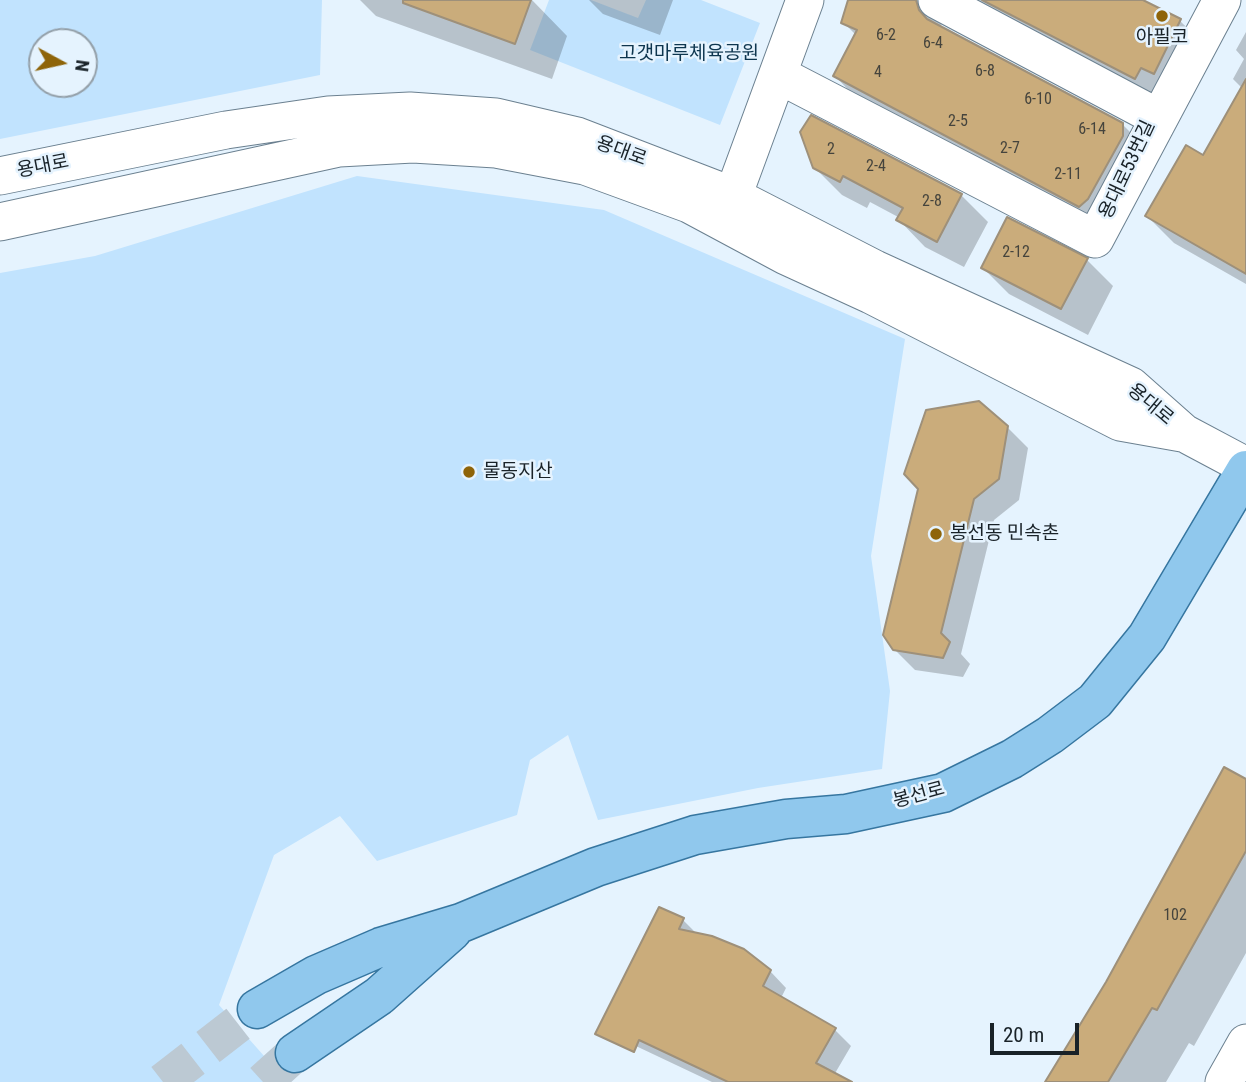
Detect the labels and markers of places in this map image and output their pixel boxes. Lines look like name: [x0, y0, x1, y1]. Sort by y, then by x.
marker: 아필코: [1154, 8, 1170, 24]
place label: 아필코: [1136, 27, 1188, 49]
place label: 물동지산: [483, 461, 553, 483]
marker: 물동지산: [461, 464, 477, 480]
place label: 봉선동 민속촌: [950, 523, 1059, 545]
marker: 봉선동 민속촌: [928, 526, 944, 542]

